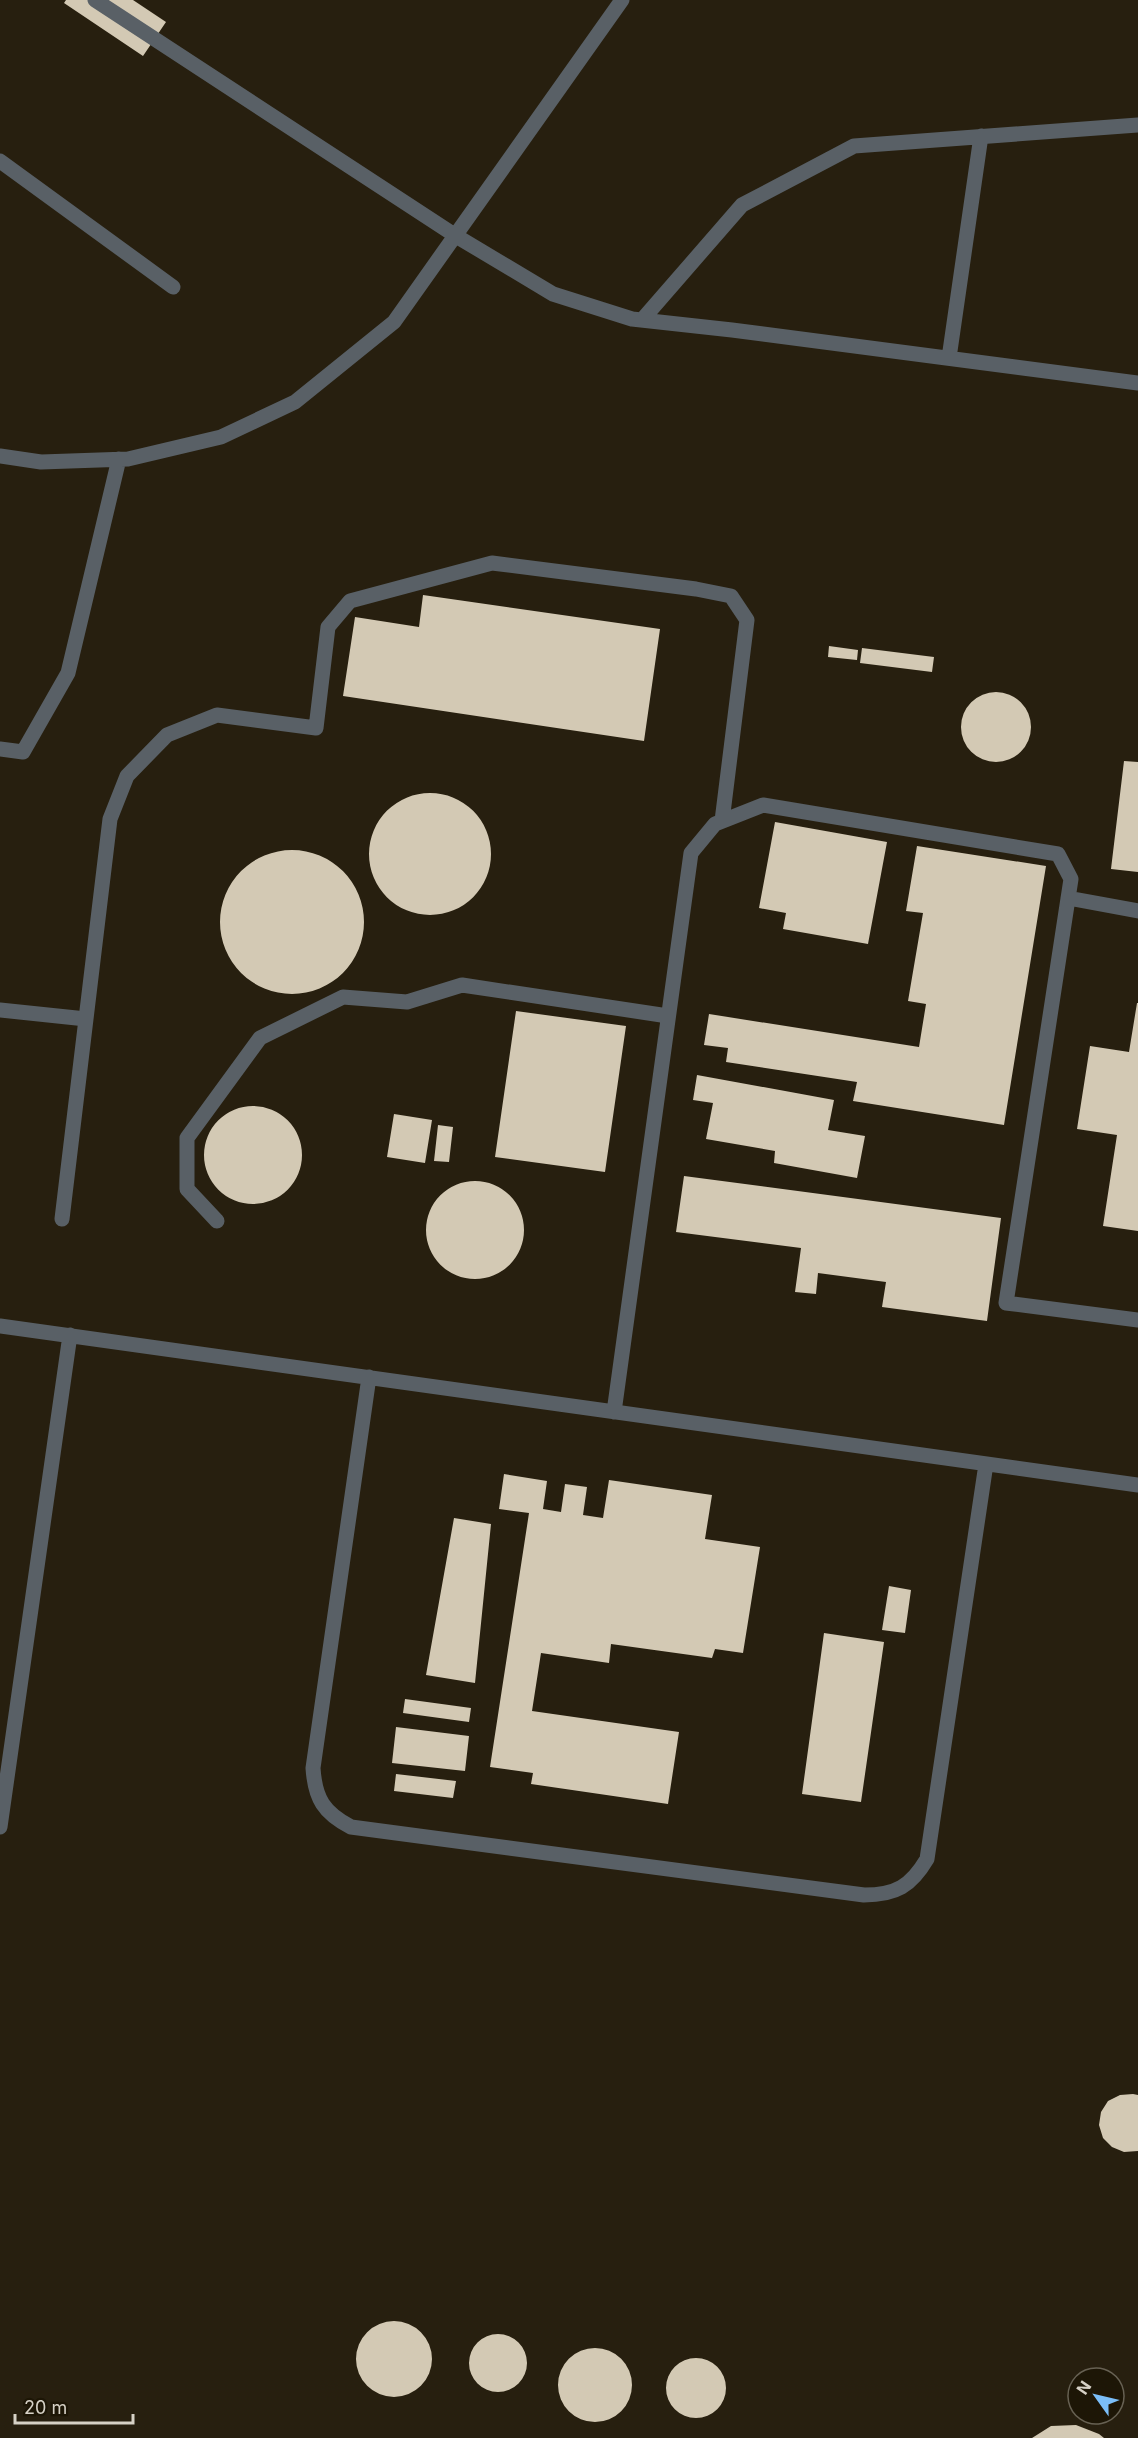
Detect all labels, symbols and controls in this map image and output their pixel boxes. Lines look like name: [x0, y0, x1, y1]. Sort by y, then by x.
north arrow: [1066, 2366, 1126, 2426]
text: N: [1072, 2377, 1095, 2398]
scale bar: [15, 2387, 134, 2425]
text: 20 m: [24, 2397, 67, 2418]

